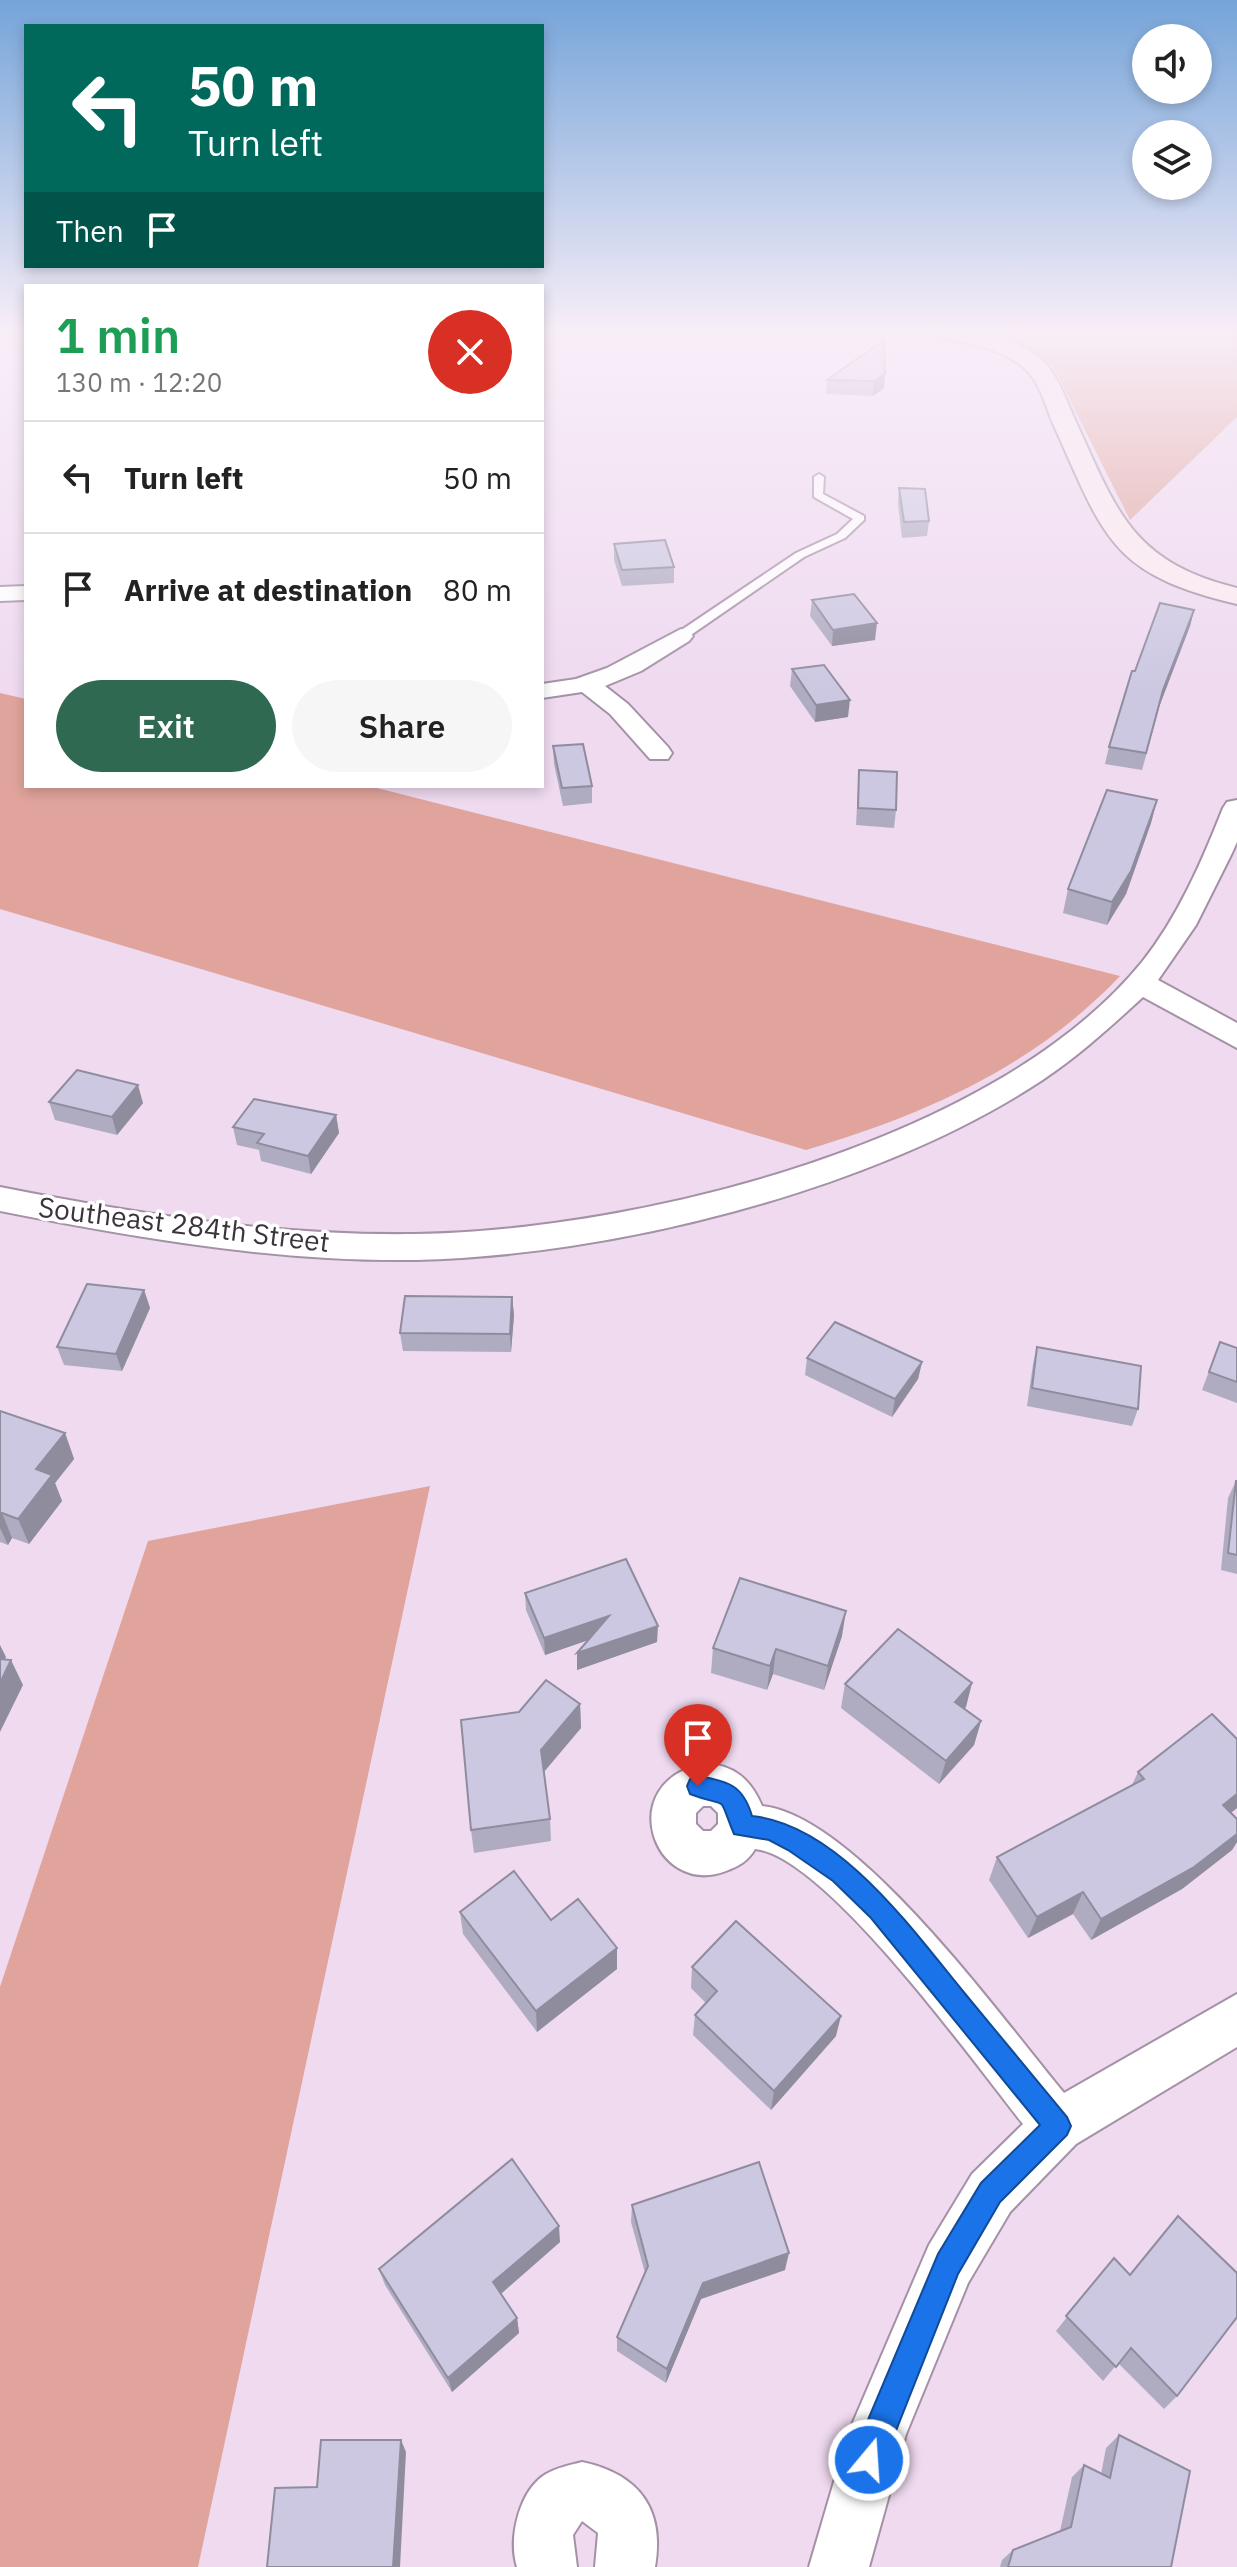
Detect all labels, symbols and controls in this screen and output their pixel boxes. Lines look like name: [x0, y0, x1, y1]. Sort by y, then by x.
map controls: [1132, 24, 1212, 200]
button: sound: [1132, 24, 1212, 104]
text: 50 m: [188, 49, 318, 121]
icon: left: [56, 56, 160, 160]
text: Turn left: [188, 119, 323, 166]
button: layers: [1132, 120, 1212, 200]
icon: arrive: [140, 208, 184, 252]
text: Then: [56, 211, 124, 250]
text: 1 min: [56, 304, 180, 366]
button: close: [428, 310, 512, 394]
text: 130 m · 12:20: [56, 365, 222, 399]
icon: left: [56, 455, 100, 499]
text: Turn left: [124, 458, 243, 497]
text: 50 m: [443, 458, 512, 497]
icon: arrive: [56, 567, 100, 611]
text: Arrive at destination: [124, 570, 412, 609]
text: 80 m: [443, 570, 512, 609]
button: Exit: [56, 680, 276, 772]
button: Share: [292, 680, 512, 772]
street label: Southeast 284th Street: [36, 1188, 332, 1260]
pin: [664, 1704, 732, 1786]
icon: arrive: [676, 1716, 720, 1760]
position arrow: [827, 2418, 911, 2502]

